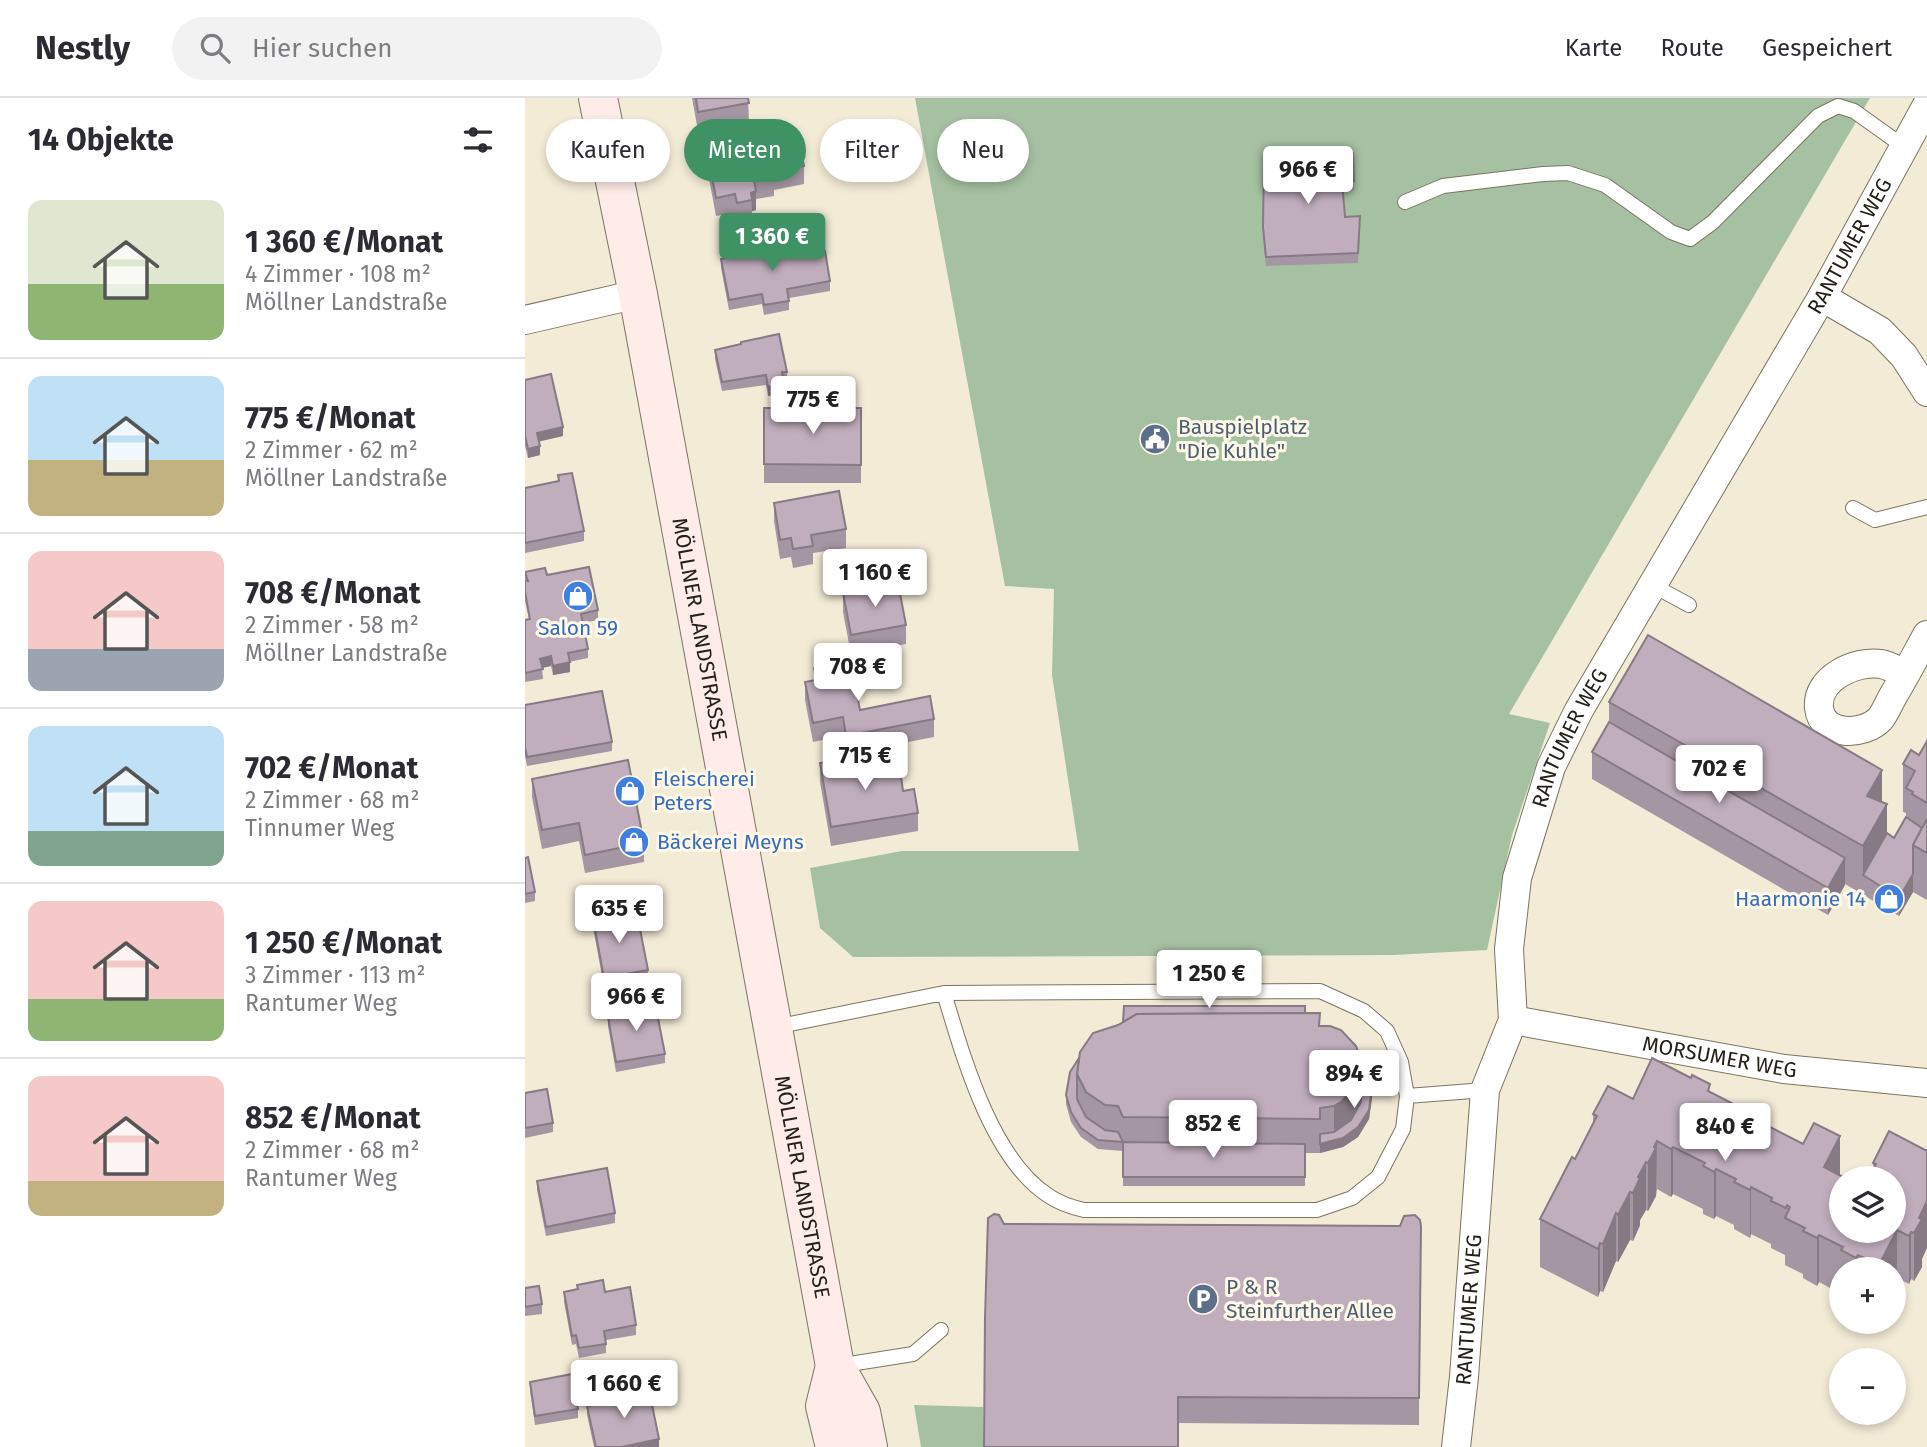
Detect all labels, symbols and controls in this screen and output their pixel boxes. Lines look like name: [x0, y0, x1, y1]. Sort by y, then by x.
search box: [172, 17, 662, 80]
text: Nestly: [35, 28, 130, 68]
icon: search: [196, 29, 234, 67]
text: Hier suchen: [252, 33, 392, 64]
text: Karte: [1565, 34, 1622, 62]
text: Route: [1660, 34, 1724, 62]
text: Gespeichert: [1762, 34, 1892, 62]
chip: Kaufen: [546, 119, 670, 182]
chip: Mieten: [684, 119, 806, 182]
chip: Filter: [820, 119, 923, 182]
chip: Neu: [937, 119, 1029, 182]
icon: filters: [459, 121, 497, 159]
text: 14 Objekte: [28, 122, 174, 158]
pin: 966 €: [1259, 146, 1357, 206]
text: 966 €: [1279, 155, 1337, 183]
street label: RANTUMER WEG: [1802, 173, 1898, 319]
pin: 1 360 €: [707, 214, 837, 273]
text: 1 360 €: [735, 222, 809, 250]
text: 1 360 €/Monat: [245, 224, 443, 260]
icon: home: [84, 228, 168, 312]
text: 4 Zimmer · 108 m²: [245, 260, 431, 288]
text: Möllner Landstraße: [245, 288, 448, 316]
pin: 775 €: [764, 376, 862, 436]
text: 775 €: [787, 385, 839, 413]
text: 775 €/Monat: [245, 400, 416, 436]
icon: home: [84, 404, 168, 488]
place label: Bauspielplatz "Die Kuhle": [1178, 414, 1307, 464]
public building icon: Bauspielplatz "Die Kuhle": [1138, 422, 1172, 456]
text: 2 Zimmer · 62 m²: [245, 436, 418, 464]
text: Möllner Landstraße: [245, 464, 448, 492]
street label: MÖLLNER LANDSTRASSE: [666, 516, 733, 743]
pin: 1 160 €: [810, 550, 940, 609]
text: 1 160 €: [839, 558, 911, 586]
text: 708 €/Monat: [245, 575, 421, 611]
icon: home: [84, 579, 168, 663]
shop icon: Salon 59: [561, 579, 595, 613]
text: 2 Zimmer · 58 m²: [245, 611, 419, 639]
place label: Salon 59: [538, 615, 618, 641]
text: Möllner Landstraße: [245, 639, 448, 667]
pin: 708 €: [809, 644, 907, 703]
text: 708 €: [830, 652, 886, 680]
street label: RANTUMER WEG: [1526, 664, 1613, 811]
pin: 715 €: [816, 732, 914, 792]
text: 715 €: [839, 741, 891, 769]
pin: 702 €: [1670, 746, 1768, 805]
text: 702 €/Monat: [245, 750, 418, 786]
icon: home: [84, 754, 168, 838]
text: 702 €: [1692, 754, 1746, 782]
place label: Fleischerei Peters: [653, 766, 755, 816]
shop icon: Fleischerei Peters: [613, 774, 647, 808]
text: 2 Zimmer · 68 m²: [245, 786, 419, 814]
text: Tinnumer Weg: [245, 814, 394, 842]
shop icon: Bäckerei Meyns: [617, 825, 651, 859]
place label: Bäckerei Meyns: [657, 829, 804, 855]
shop icon: Haarmonie 14: [1872, 882, 1906, 916]
pin: 635 €: [570, 886, 668, 945]
place label: Haarmonie 14: [1735, 886, 1866, 912]
text: 635 €: [591, 894, 647, 922]
text: 1 250 €/Monat: [245, 925, 442, 961]
icon: home: [84, 929, 168, 1013]
pin: 1 250 €: [1144, 950, 1274, 1010]
text: 1 250 €: [1173, 959, 1245, 987]
text: 3 Zimmer · 113 m²: [245, 961, 426, 989]
pin: 966 €: [587, 974, 685, 1033]
text: 966 €: [607, 982, 665, 1010]
text: Rantumer Weg: [245, 989, 397, 1017]
street label: MORSUMER WEG: [1641, 1031, 1798, 1083]
pin: 894 €: [1305, 1051, 1403, 1110]
text: 894 €: [1325, 1059, 1383, 1087]
street label: MÖLLNER LANDSTRASSE: [769, 1073, 835, 1301]
text: 852 €/Monat: [245, 1100, 420, 1136]
pin: 852 €: [1164, 1100, 1262, 1160]
icon: home: [84, 1104, 168, 1188]
pin: 840 €: [1676, 1104, 1774, 1163]
text: 852 €: [1185, 1109, 1241, 1137]
text: 840 €: [1696, 1112, 1754, 1140]
text: 2 Zimmer · 68 m²: [245, 1136, 419, 1164]
text: Rantumer Weg: [245, 1164, 397, 1192]
map controls: [1829, 1166, 1906, 1425]
button: layers: [1829, 1166, 1906, 1243]
street label: RANTUMER WEG: [1450, 1233, 1487, 1387]
button: +: [1829, 1257, 1906, 1334]
place label: P & R Steinfurther Allee: [1226, 1274, 1394, 1324]
parking icon: P & R Steinfurther Allee: [1186, 1282, 1220, 1316]
button: −: [1829, 1348, 1906, 1425]
pin: 1 660 €: [559, 1360, 689, 1420]
text: 1 660 €: [587, 1369, 661, 1397]

